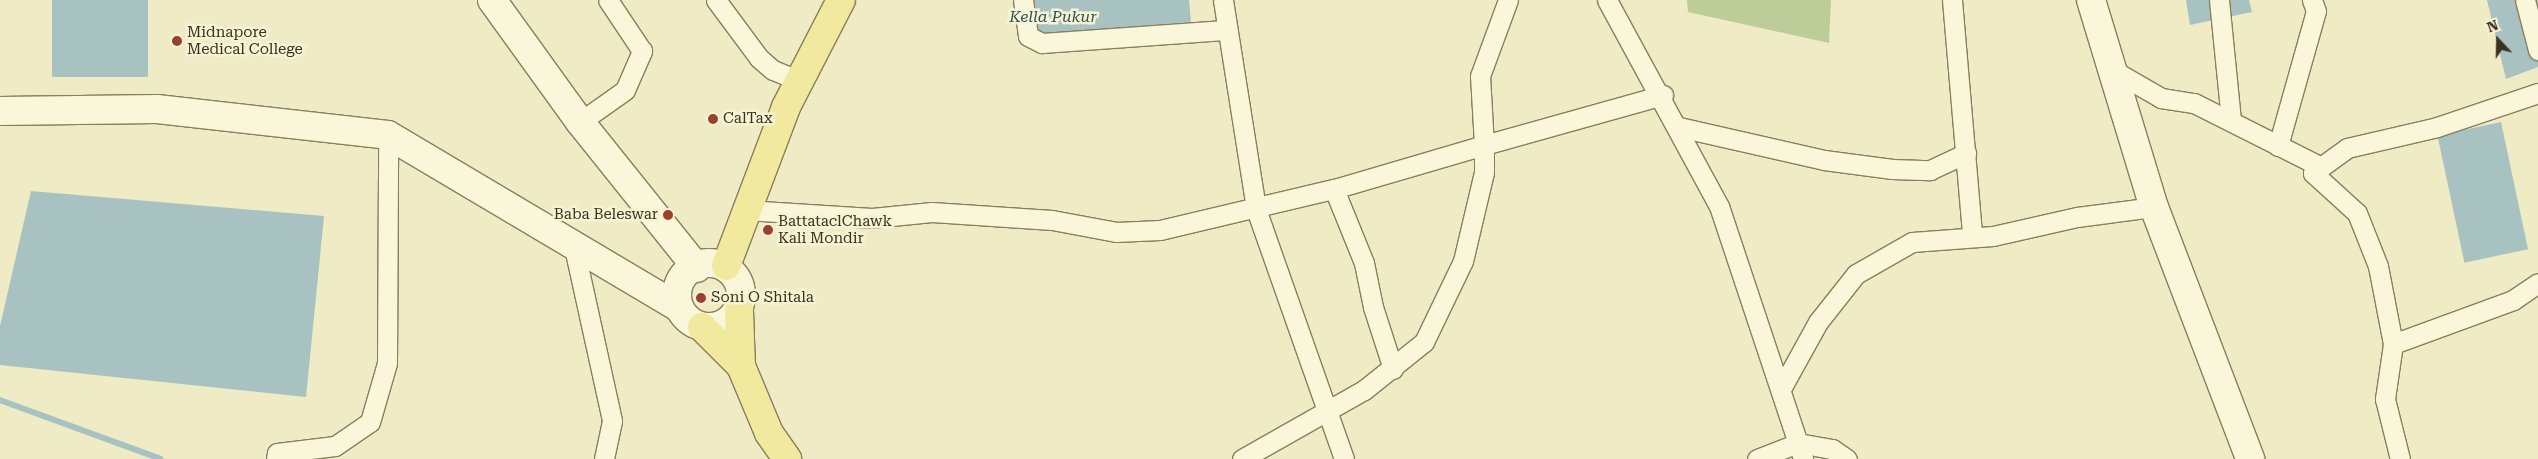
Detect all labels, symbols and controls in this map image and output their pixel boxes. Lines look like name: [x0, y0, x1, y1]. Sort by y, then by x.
water label: Kella Pukur: [1009, 7, 1097, 27]
north arrow: [2473, 15, 2523, 65]
text: N: [2485, 17, 2501, 35]
place label: Midnapore Medical College: [187, 23, 303, 58]
marker: Midnapore Medical College: [171, 35, 183, 47]
place label: CalTax: [723, 110, 773, 128]
marker: CalTax: [707, 113, 719, 125]
place label: Baba Beleswar: [554, 206, 658, 224]
marker: Baba Beleswar: [662, 209, 674, 221]
place label: BattataclChawk Kali Mondir: [778, 212, 892, 247]
marker: BattataclChawk Kali Mondir: [762, 224, 774, 236]
place label: Soni O Shitala: [711, 289, 814, 307]
marker: Soni O Shitala: [695, 292, 707, 304]

